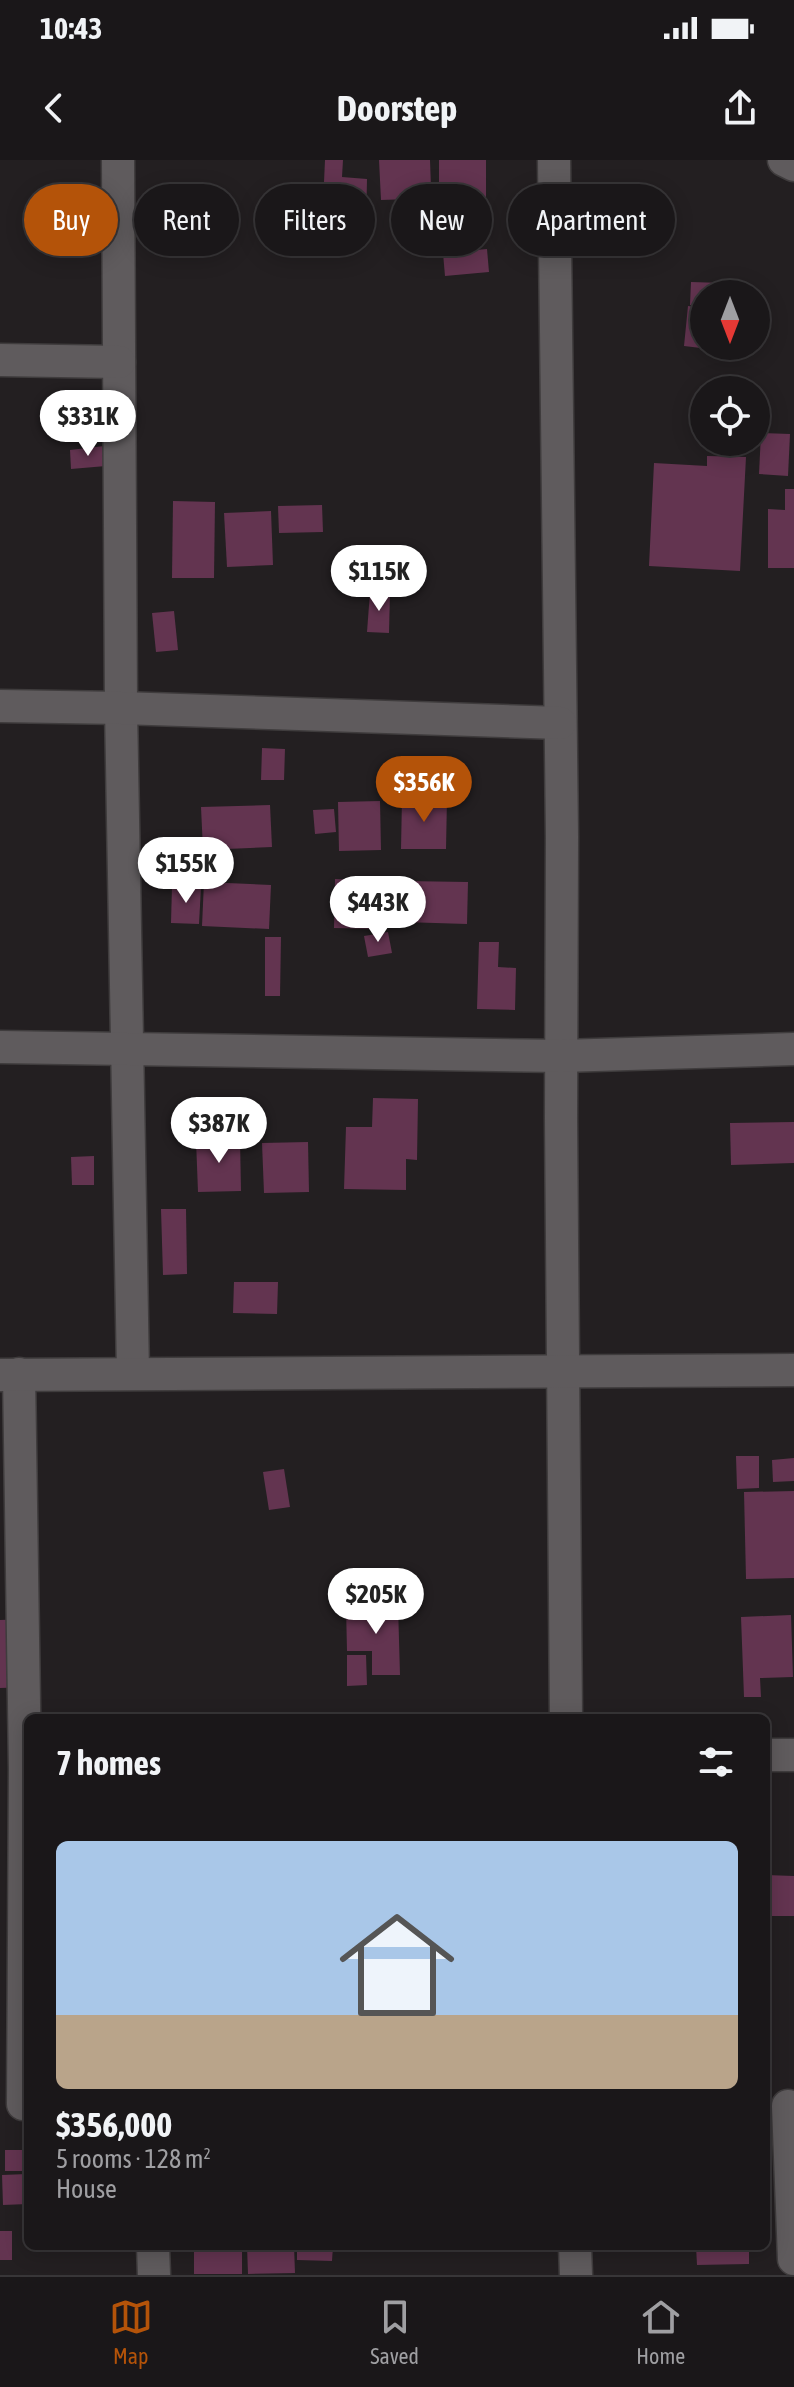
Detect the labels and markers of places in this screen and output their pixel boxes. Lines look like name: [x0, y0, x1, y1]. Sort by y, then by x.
pin: $331K: [32, 390, 144, 458]
pin: $115K: [323, 545, 435, 613]
pin: $356K: [368, 756, 480, 824]
pin: $155K: [130, 837, 242, 905]
pin: $443K: [322, 876, 434, 944]
pin: $387K: [163, 1097, 275, 1165]
pin: $205K: [320, 1568, 432, 1636]

